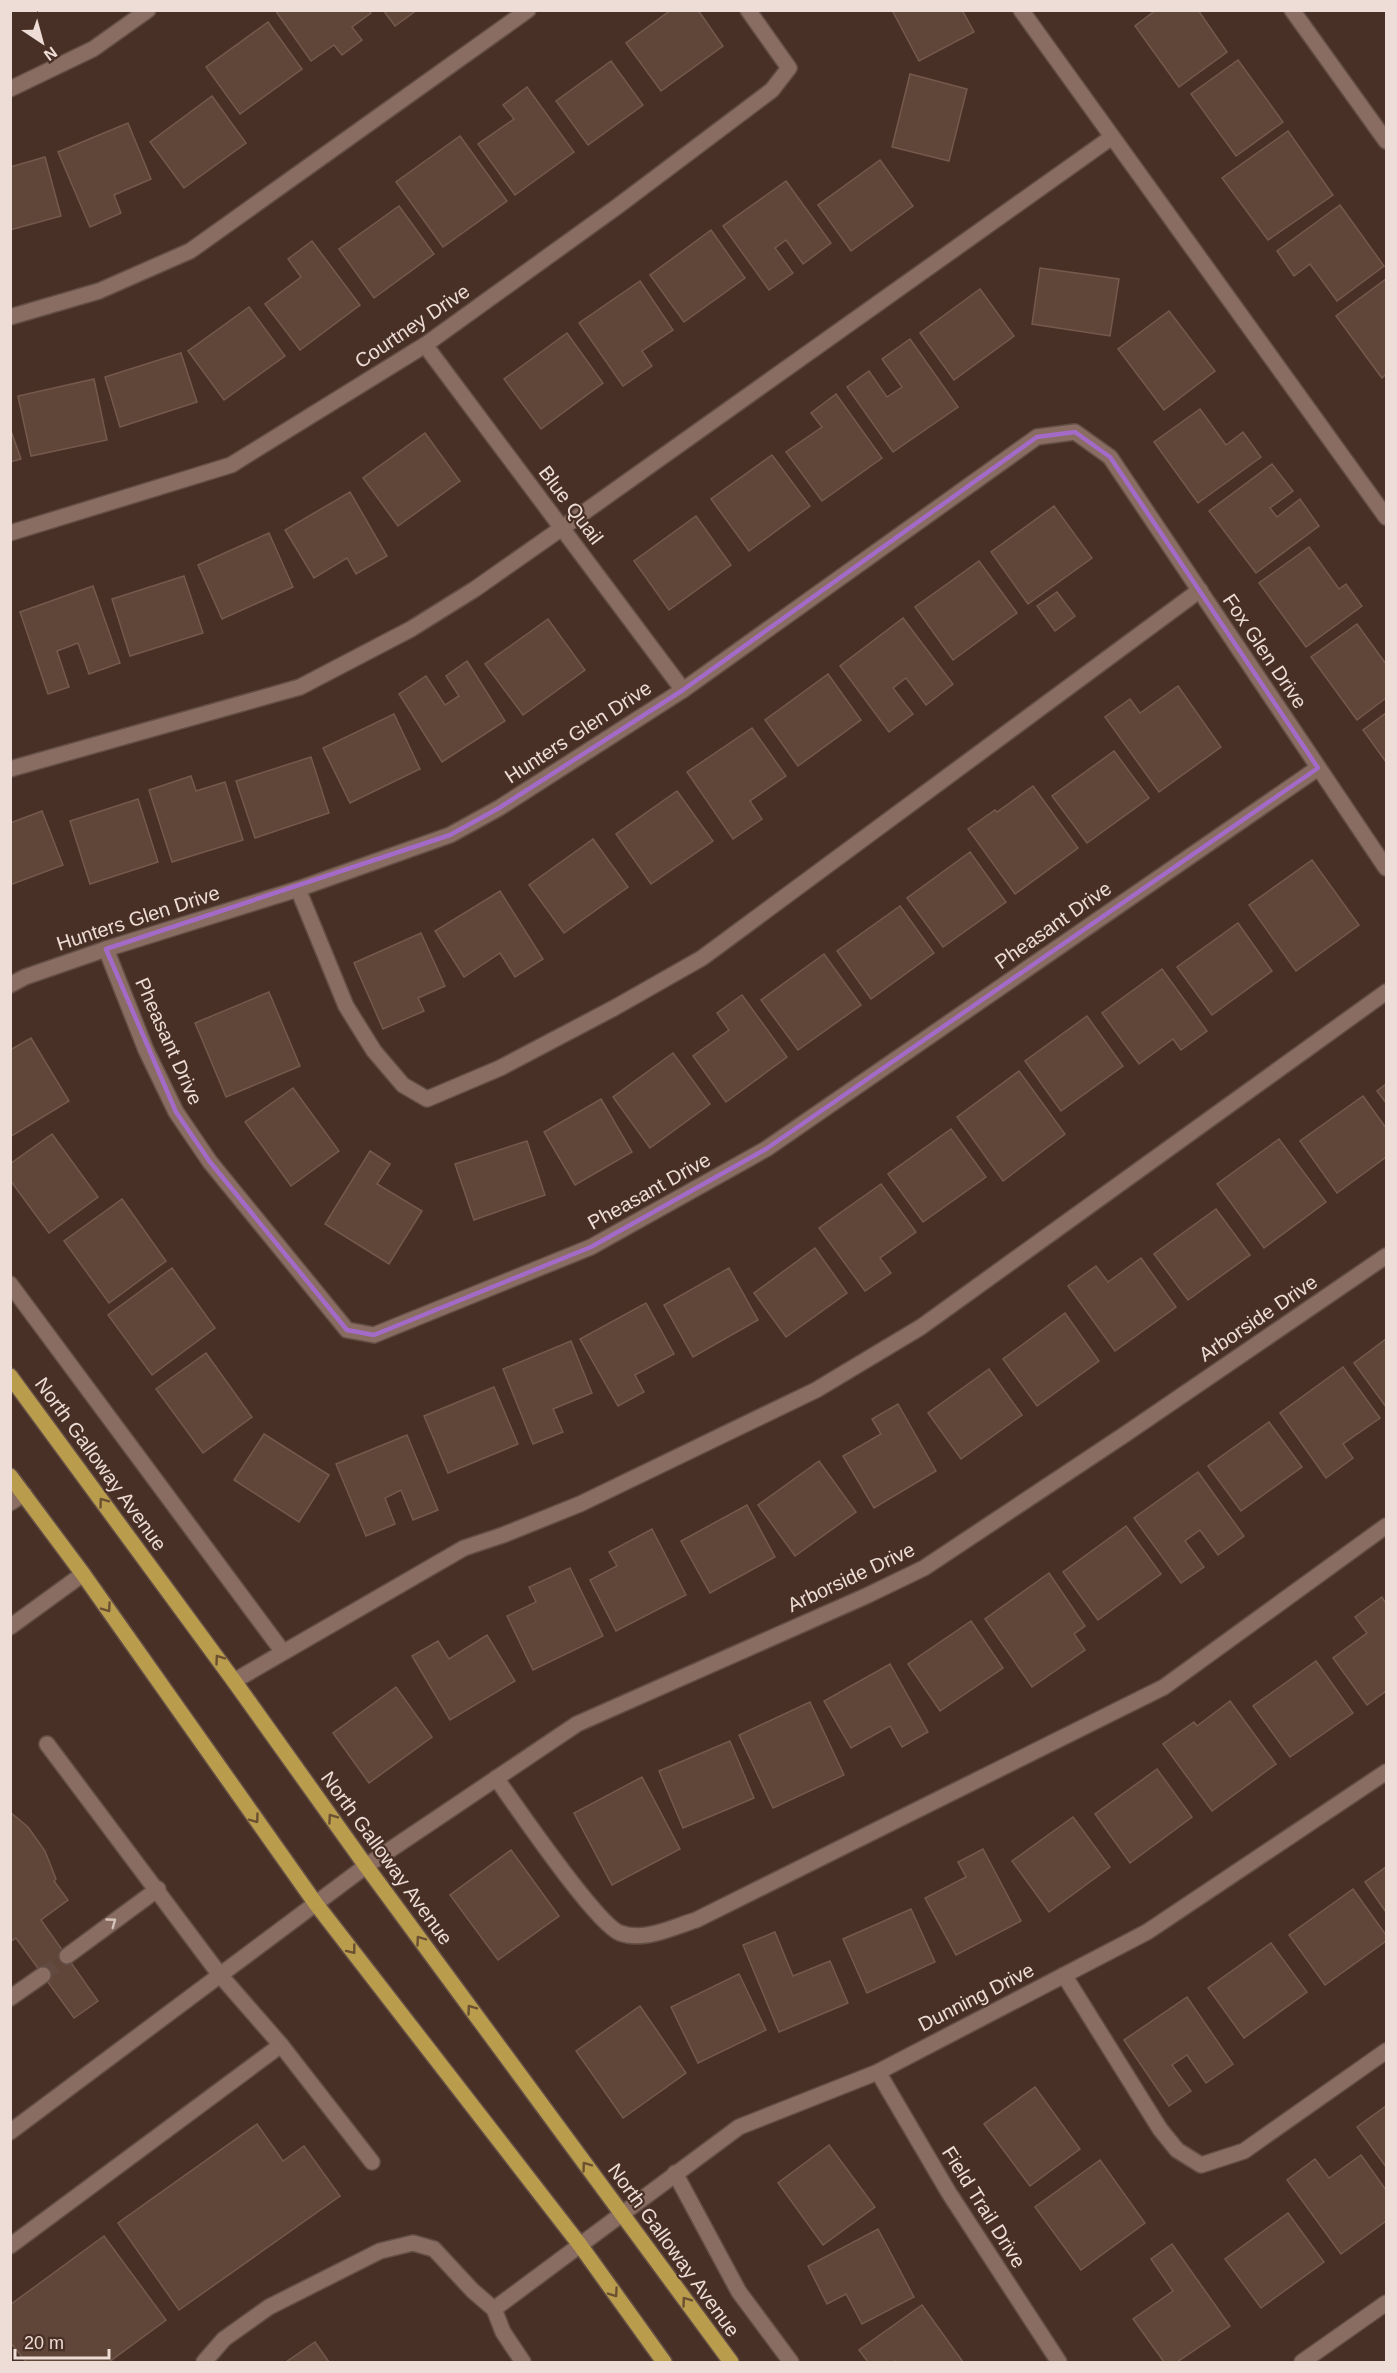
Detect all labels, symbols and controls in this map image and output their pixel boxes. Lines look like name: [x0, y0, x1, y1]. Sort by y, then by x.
north arrow: [12, 12, 72, 72]
text: N: [41, 43, 60, 64]
street label: Courtney Drive: [351, 280, 473, 372]
street label: Blue Quail: [534, 462, 608, 548]
street label: Fox Glen Drive: [1219, 590, 1311, 712]
street label: Hunters Glen Drive: [501, 676, 655, 788]
street label: Pheasant Drive: [991, 877, 1115, 973]
street label: Hunters Glen Drive: [54, 881, 222, 955]
street label: Pheasant Drive: [131, 974, 207, 1108]
street label: Pheasant Drive: [584, 1148, 714, 1234]
street label: Arborside Drive: [1195, 1270, 1321, 1366]
street label: North Galloway Avenue: [31, 1373, 171, 1555]
one-way arrow: [99, 1498, 110, 1509]
street label: Arborside Drive: [784, 1538, 918, 1616]
one-way arrow: [100, 1602, 111, 1613]
one-way arrow: [215, 1655, 226, 1666]
street label: North Galloway Avenue: [317, 1767, 457, 1949]
one-way arrow: [248, 1812, 259, 1823]
one-way arrow: [328, 1814, 339, 1825]
one-way arrow: [106, 1919, 117, 1930]
one-way arrow: [416, 1935, 427, 1946]
one-way arrow: [344, 1943, 355, 1954]
street label: Dunning Drive: [915, 1958, 1037, 2036]
one-way arrow: [467, 2004, 478, 2015]
street label: Field Trail Drive: [938, 2142, 1030, 2272]
street label: North Galloway Avenue: [604, 2159, 744, 2341]
one-way arrow: [583, 2161, 594, 2172]
one-way arrow: [607, 2286, 618, 2297]
one-way arrow: [682, 2296, 693, 2307]
scale bar: [15, 2322, 110, 2360]
text: 20 m: [24, 2333, 64, 2353]

